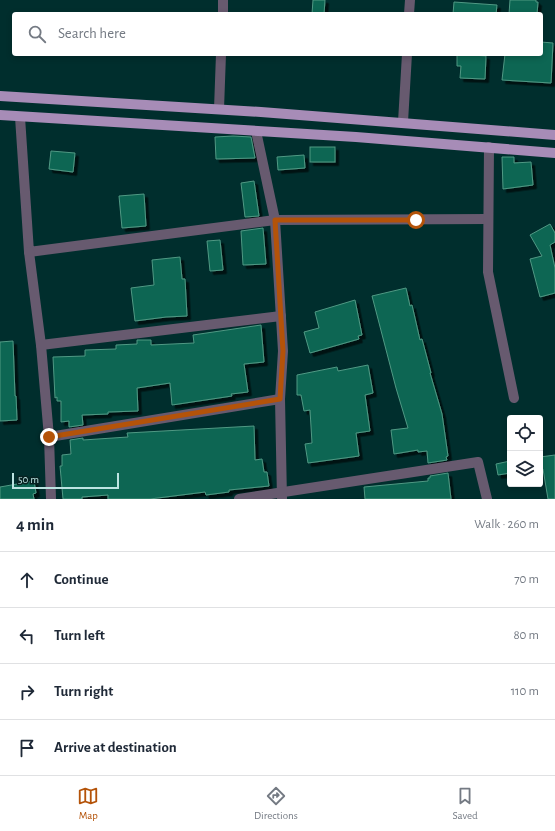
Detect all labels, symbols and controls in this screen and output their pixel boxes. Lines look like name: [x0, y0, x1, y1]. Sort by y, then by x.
search box: [12, 12, 543, 56]
icon: search: [26, 23, 48, 45]
text: Search here: [58, 26, 126, 41]
route start: [407, 211, 425, 229]
map controls: [507, 415, 543, 487]
button: locate: [507, 415, 543, 451]
route end: [40, 428, 58, 446]
button: layers: [507, 451, 543, 487]
scale bar: [12, 471, 119, 490]
text: 50 m: [18, 474, 39, 485]
text: 4 min: [16, 516, 54, 533]
text: Walk · 260 m: [474, 518, 539, 531]
icon: ahead: [16, 569, 38, 591]
text: Continue: [54, 572, 109, 587]
text: 70 m: [514, 573, 539, 586]
icon: left: [16, 625, 38, 647]
text: Turn left: [54, 628, 105, 643]
text: 80 m: [513, 629, 539, 642]
icon: right: [16, 681, 38, 703]
text: Turn right: [54, 684, 113, 699]
text: 110 m: [511, 685, 539, 698]
icon: arrive: [16, 737, 38, 759]
text: Arrive at destination: [54, 740, 177, 755]
tab: Map: [77, 785, 99, 822]
tab: Directions: [254, 785, 298, 822]
tab: Saved: [452, 785, 478, 822]

